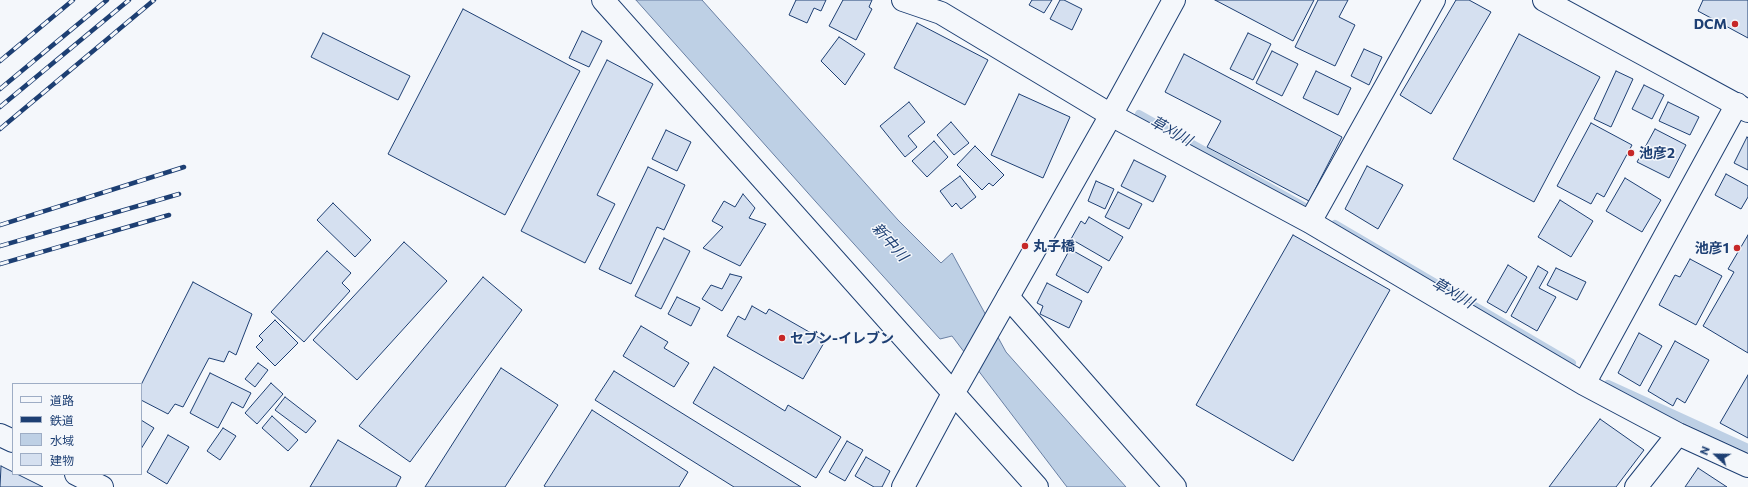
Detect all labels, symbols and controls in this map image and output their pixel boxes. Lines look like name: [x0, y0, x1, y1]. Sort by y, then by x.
place label: DCM: [1694, 16, 1727, 32]
marker: DCM: [1730, 19, 1740, 29]
water label: 草刈川: [1147, 112, 1195, 150]
place label: 池彦2: [1639, 145, 1675, 161]
marker: 池彦2: [1626, 148, 1636, 158]
water label: 新中川: [868, 219, 912, 265]
place label: 丸子橋: [1033, 238, 1075, 254]
place label: 池彦1: [1695, 240, 1729, 256]
marker: 丸子橋: [1020, 241, 1030, 251]
marker: 池彦1: [1732, 243, 1742, 253]
water label: 草刈川: [1429, 274, 1477, 312]
place label: セブン-イレブン: [790, 330, 894, 346]
marker: セブン-イレブン: [777, 333, 787, 343]
legend: [12, 383, 142, 475]
text: 道路: [50, 393, 74, 407]
text: 鉄道: [50, 413, 74, 427]
text: 水域: [50, 433, 74, 447]
north arrow: [1696, 435, 1736, 475]
text: N: [1697, 444, 1712, 457]
text: 建物: [50, 453, 74, 467]

